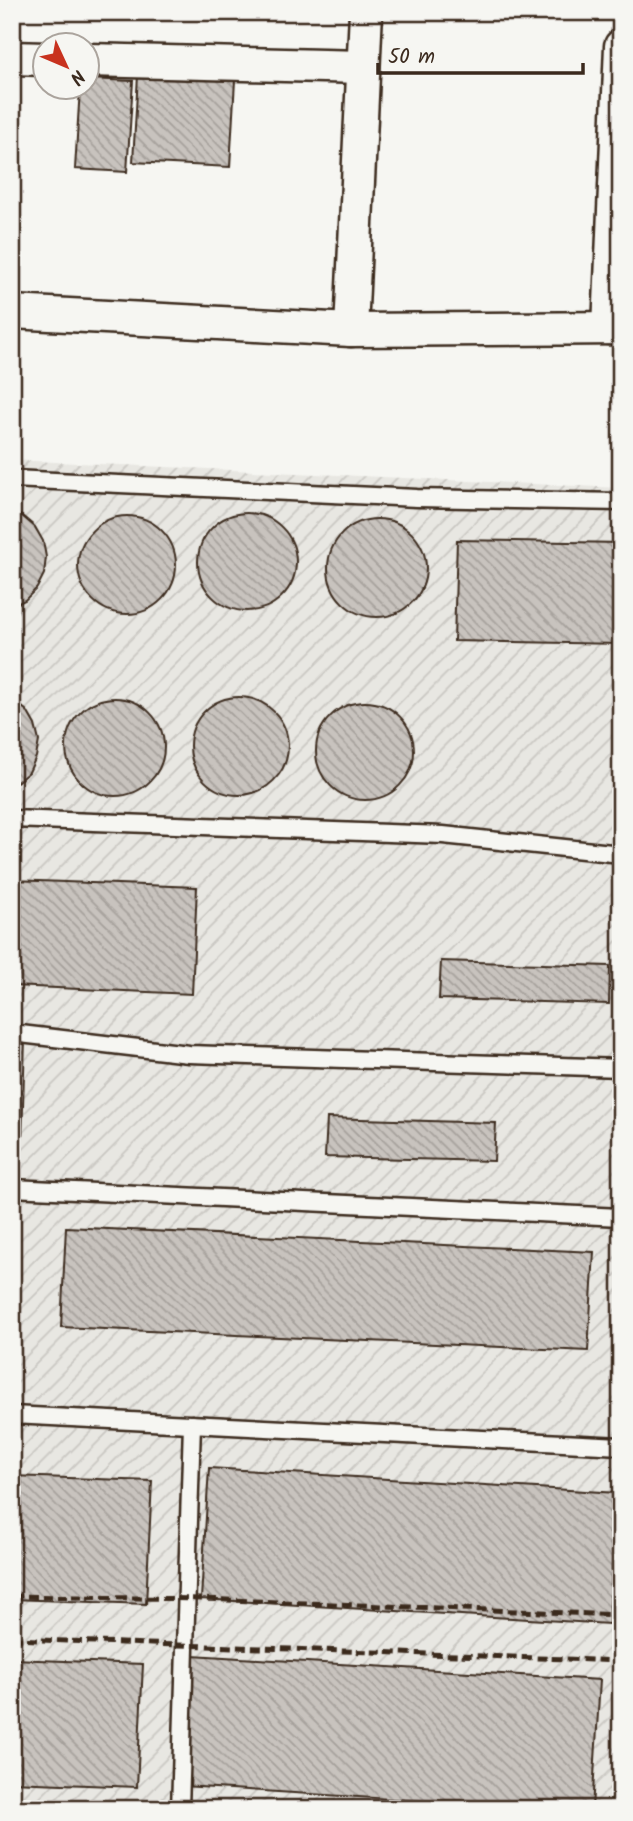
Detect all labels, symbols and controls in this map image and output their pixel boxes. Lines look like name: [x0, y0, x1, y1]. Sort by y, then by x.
north arrow: [32, 32, 102, 102]
scale bar: [378, 32, 582, 76]
text: 50 m: [388, 41, 435, 74]
text: N: [62, 62, 92, 91]

